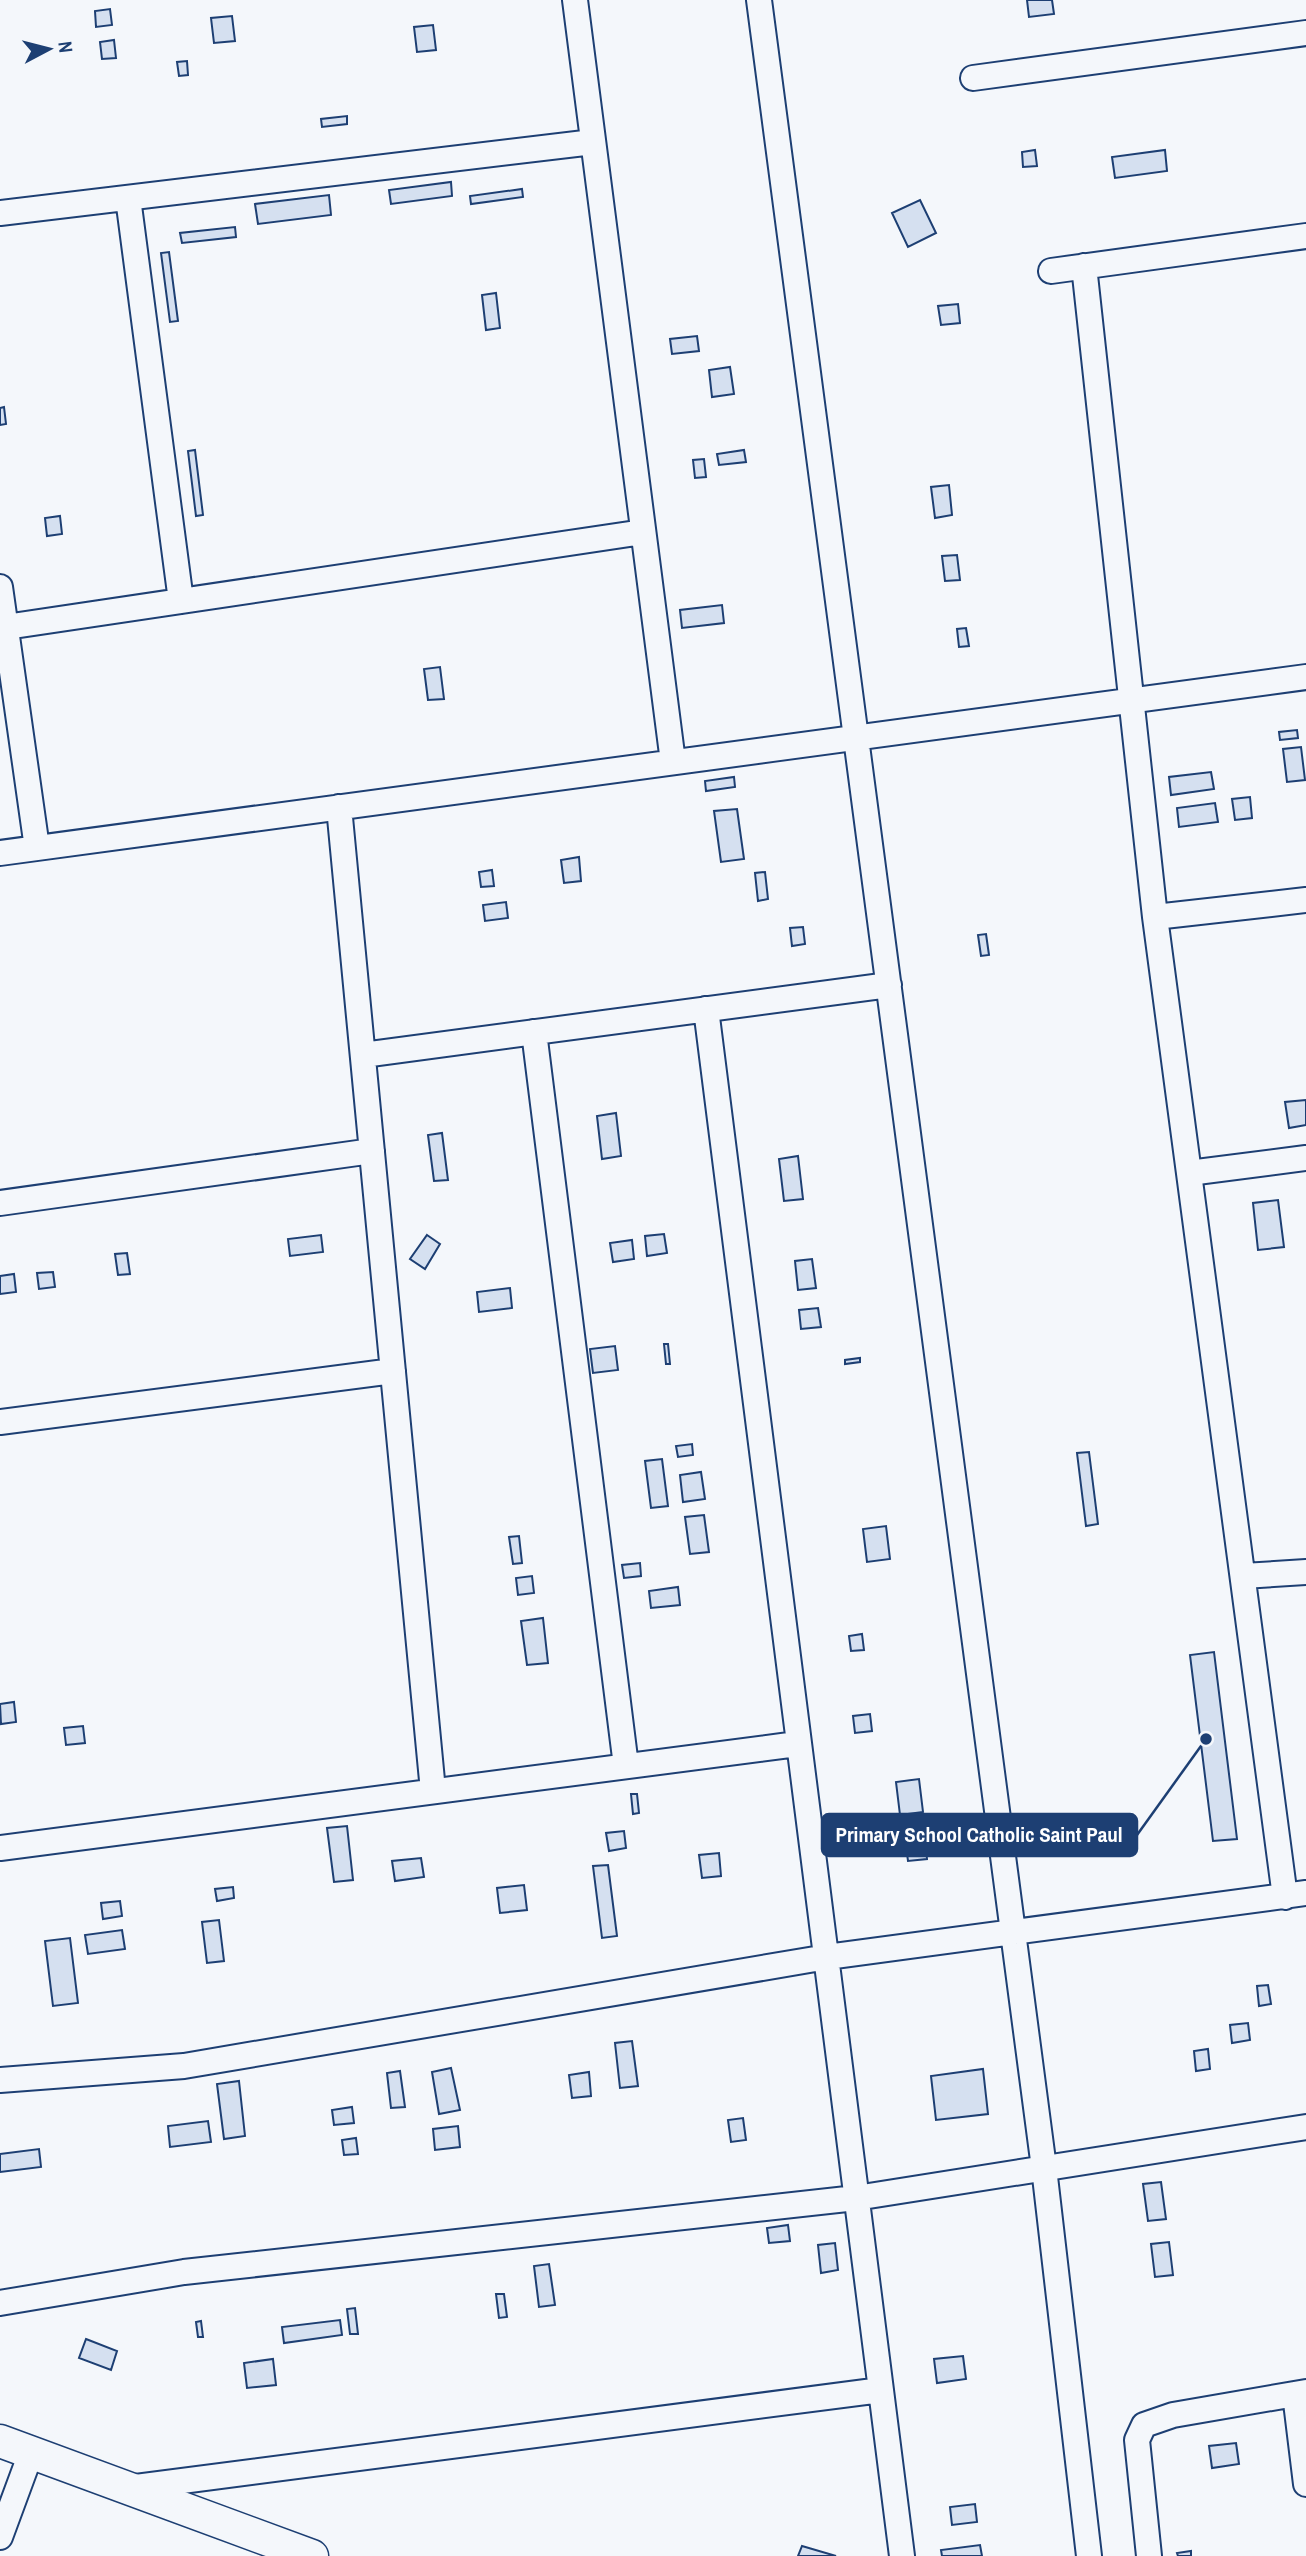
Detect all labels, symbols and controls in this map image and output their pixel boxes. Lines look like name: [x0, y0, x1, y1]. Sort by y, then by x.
north arrow: [14, 14, 84, 84]
text: N: [52, 40, 79, 54]
callout: Primary School Catholic Saint Paul: [822, 1814, 1137, 1856]
text: Primary School Catholic Saint Paul: [835, 1820, 1123, 1849]

